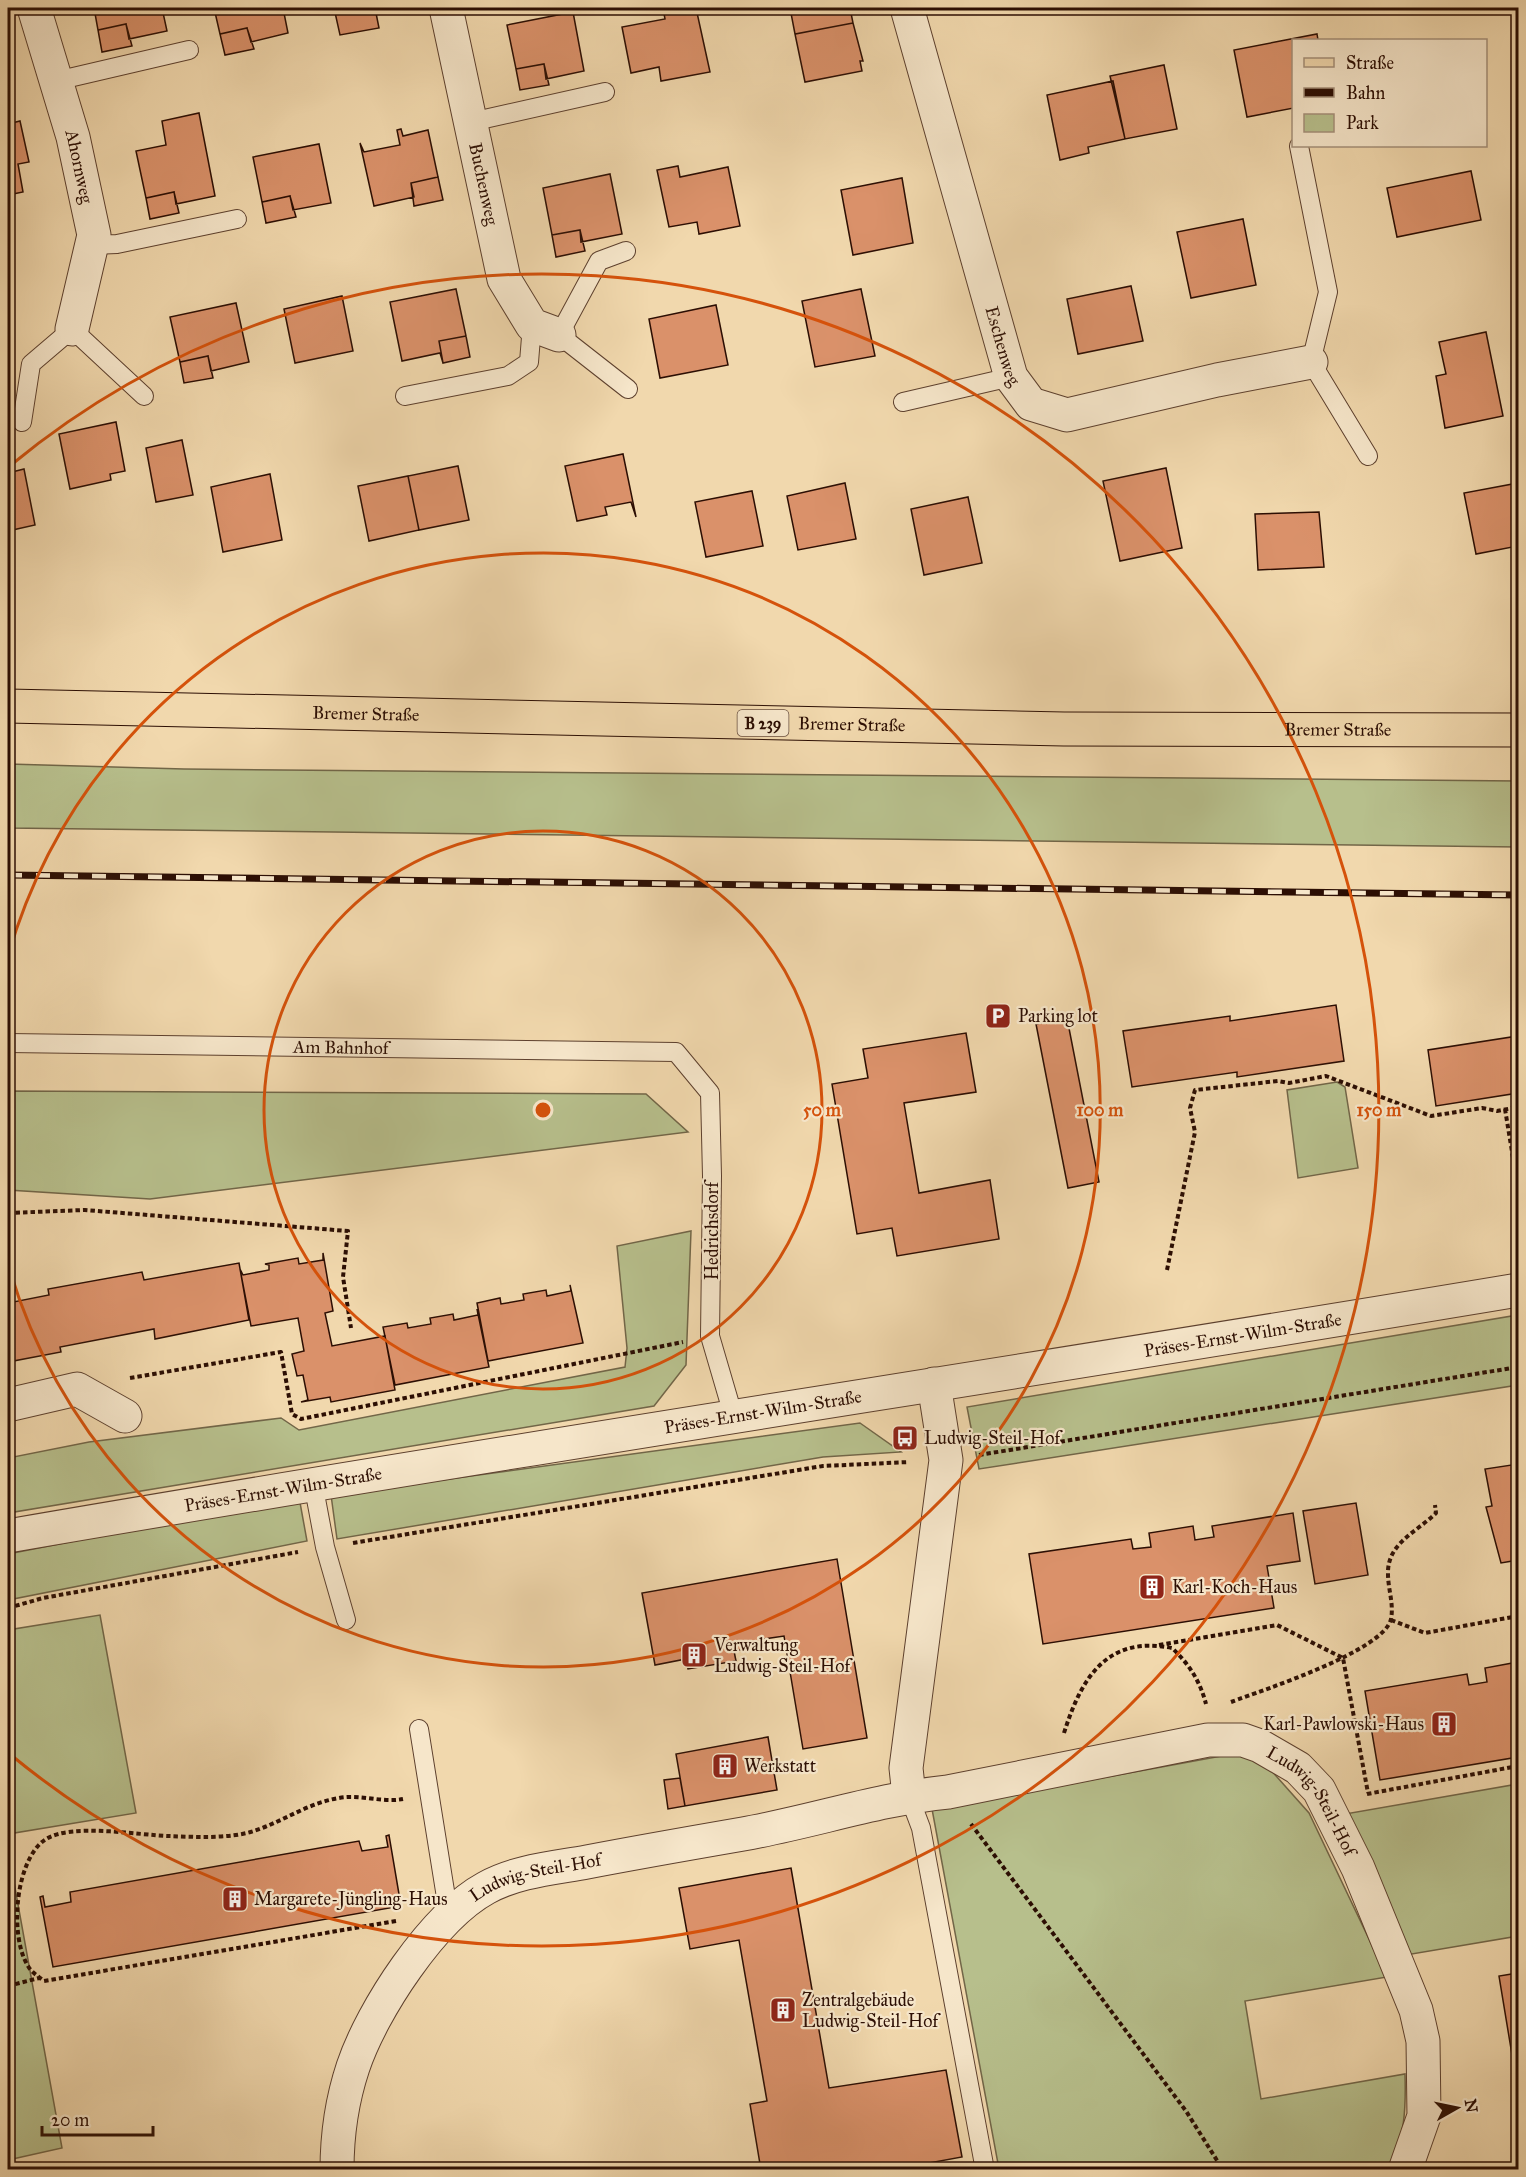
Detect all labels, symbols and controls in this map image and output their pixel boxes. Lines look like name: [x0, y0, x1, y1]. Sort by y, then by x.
legend: [1292, 39, 1487, 147]
text: Straße: [1346, 52, 1394, 74]
text: Bahn: [1346, 82, 1386, 104]
text: Park: [1346, 112, 1379, 134]
street label: Ahornweg: [60, 126, 98, 206]
street label: Buchenweg: [464, 141, 503, 228]
street label: Eschenweg: [981, 304, 1025, 391]
street label: Bremer Straße: [312, 702, 420, 726]
road number: B 239: [738, 710, 789, 736]
street label: Bremer Straße: [798, 712, 906, 737]
street label: Bremer Straße: [1284, 718, 1391, 741]
parking icon: Parking lot: [983, 1001, 1013, 1031]
place label: Parking lot: [1018, 1005, 1099, 1028]
street label: Am Bahnhof: [292, 1036, 392, 1059]
text: 50 m: [803, 1099, 842, 1121]
text: 100 m: [1077, 1099, 1124, 1121]
text: 150 m: [1357, 1099, 1402, 1121]
centre of rings: [533, 1100, 553, 1120]
street label: Hedrichsdorf: [701, 1179, 723, 1280]
street label: Präses-Ernst-Wilm-Straße: [1142, 1308, 1343, 1362]
street label: Präses-Ernst-Wilm-Straße: [662, 1385, 863, 1438]
bus stop icon: Ludwig-Steil-Hof: [890, 1423, 920, 1453]
place label: Ludwig-Steil-Hof: [924, 1427, 1063, 1450]
street label: Präses-Ernst-Wilm-Straße: [183, 1462, 383, 1517]
building icon: Karl-Koch-Haus: [1137, 1572, 1167, 1602]
place label: Karl-Koch-Haus: [1172, 1576, 1297, 1598]
place label: Verwaltung Ludwig-Steil-Hof: [713, 1634, 853, 1678]
building icon: Verwaltung Ludwig-Steil-Hof: [679, 1640, 709, 1670]
building icon: Karl-Pawlowski-Haus: [1429, 1709, 1459, 1739]
place label: Karl-Pawlowski-Haus: [1263, 1713, 1424, 1735]
street label: Ludwig-Steil-Hof: [1263, 1741, 1362, 1862]
building icon: Werkstatt: [710, 1751, 740, 1781]
place label: Werkstatt: [744, 1755, 817, 1777]
street label: Ludwig-Steil-Hof: [465, 1848, 606, 1906]
building icon: Margarete-Jüngling-Haus: [220, 1884, 250, 1914]
place label: Margarete-Jüngling-Haus: [254, 1888, 448, 1911]
place label: Zentralgebäude Ludwig-Steil-Hof: [802, 1989, 941, 2033]
building icon: Zentralgebäude Ludwig-Steil-Hof: [768, 1995, 798, 2025]
north arrow: [1427, 2078, 1487, 2138]
text: N: [1461, 2098, 1482, 2114]
scale bar: [42, 2099, 153, 2137]
text: 20 m: [51, 2109, 89, 2131]

